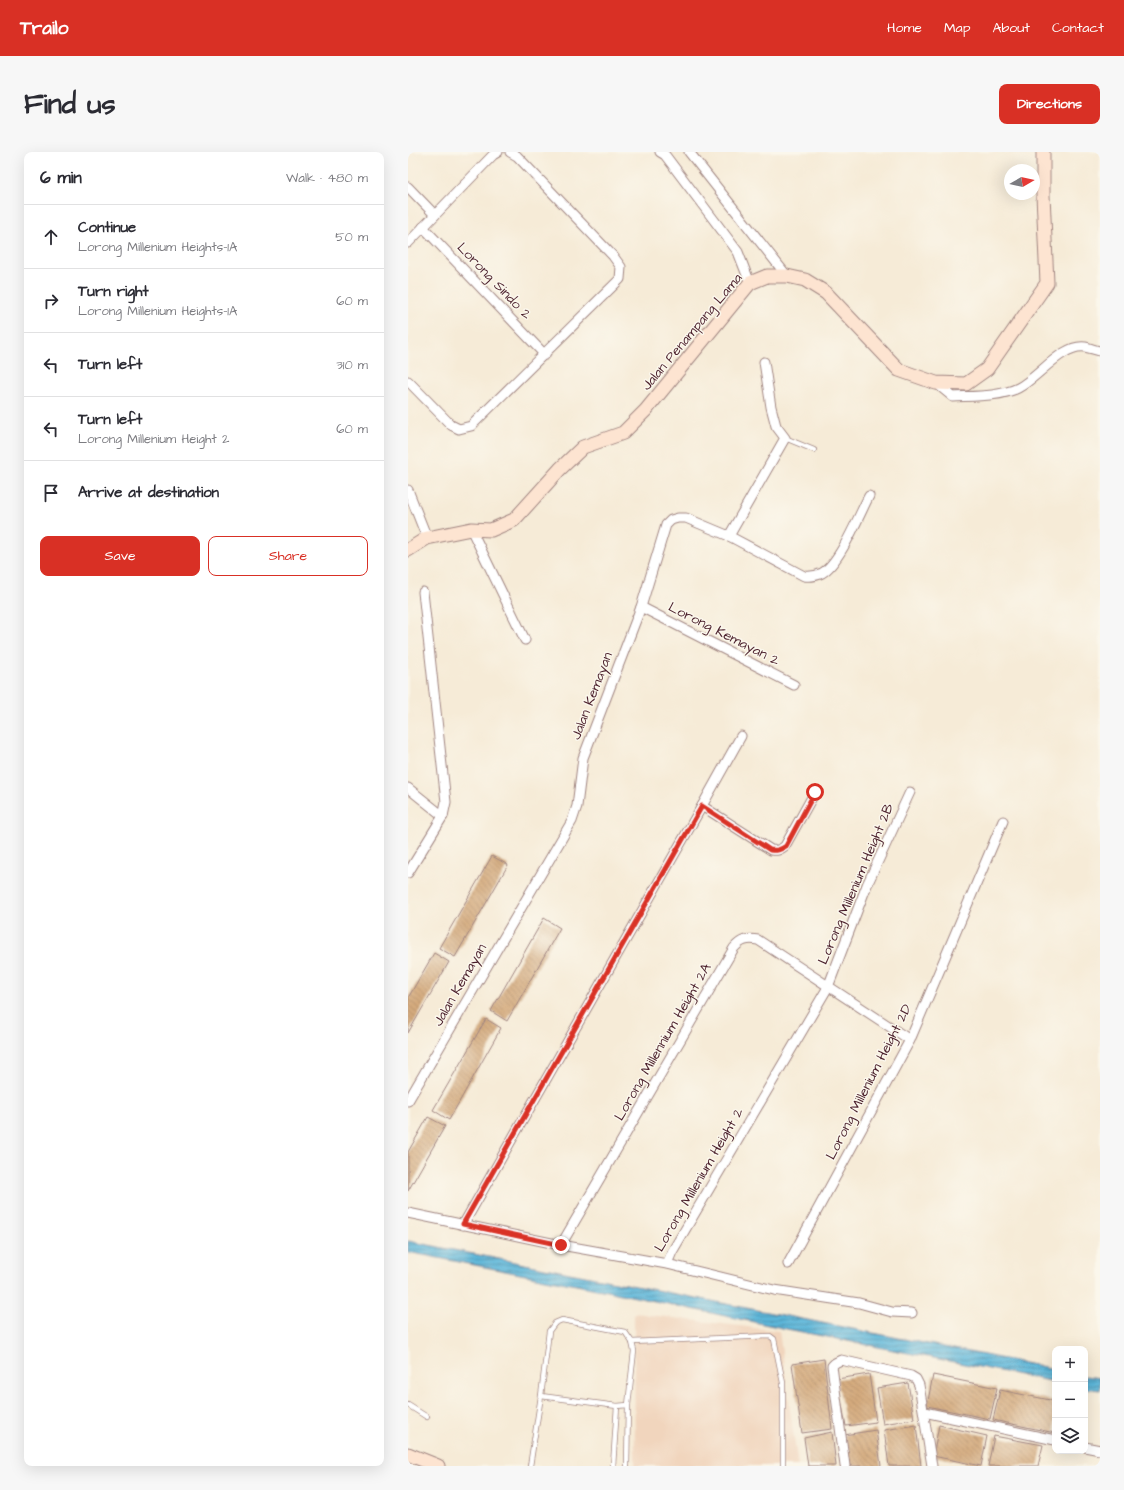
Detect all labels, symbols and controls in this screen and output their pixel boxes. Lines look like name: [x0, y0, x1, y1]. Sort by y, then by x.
text: Trailo: [20, 15, 69, 42]
text: Home: [887, 18, 922, 38]
text: Map: [944, 18, 970, 38]
text: About: [992, 18, 1030, 38]
text: Contact: [1052, 18, 1104, 38]
button: Directions: [999, 84, 1100, 124]
text: Find us: [24, 85, 115, 124]
north arrow: [1004, 164, 1040, 200]
text: 6 min: [40, 166, 82, 190]
text: Walk · 480 m: [286, 169, 368, 187]
text: Continue: [78, 217, 136, 238]
icon: ahead: [40, 226, 62, 248]
text: 50 m: [335, 228, 368, 246]
text: Lorong Millenium Heights-1A: [78, 238, 237, 256]
street label: Lorong Sindo 2: [452, 238, 536, 324]
street label: Jalan Penampang Lama: [637, 269, 747, 395]
text: Turn right: [78, 281, 149, 302]
icon: right: [40, 290, 62, 312]
text: 60 m: [336, 292, 368, 310]
text: Lorong Millenium Heights-1A: [78, 302, 237, 320]
icon: left: [40, 354, 62, 376]
text: Turn left: [78, 354, 142, 375]
text: 310 m: [336, 356, 368, 374]
text: Turn left: [78, 409, 142, 430]
icon: left: [40, 418, 62, 440]
text: 60 m: [336, 420, 368, 438]
text: Lorong Millenium Height 2: [78, 430, 229, 448]
icon: arrive: [40, 482, 62, 504]
text: Arrive at destination: [78, 482, 219, 503]
button: Save: [40, 536, 200, 576]
button: Share: [208, 536, 368, 576]
street label: Lorong Kemayan 2: [665, 597, 783, 671]
street label: Jalan Kemayan: [566, 649, 618, 743]
route start: [806, 783, 824, 801]
street label: Lorong Millenium Height 2B: [813, 800, 899, 968]
street label: Jalan Kemayan: [428, 940, 492, 1030]
street label: Lorong Millennium Height 2A: [610, 959, 716, 1124]
street label: Lorong Millenium Height 2D: [821, 1001, 917, 1163]
street label: Lorong Millenium Height 2: [650, 1104, 748, 1256]
route end: [552, 1236, 570, 1254]
map controls: [1052, 1346, 1088, 1454]
button: +: [1052, 1346, 1088, 1382]
button: −: [1052, 1382, 1088, 1418]
button: layers: [1052, 1418, 1088, 1454]

